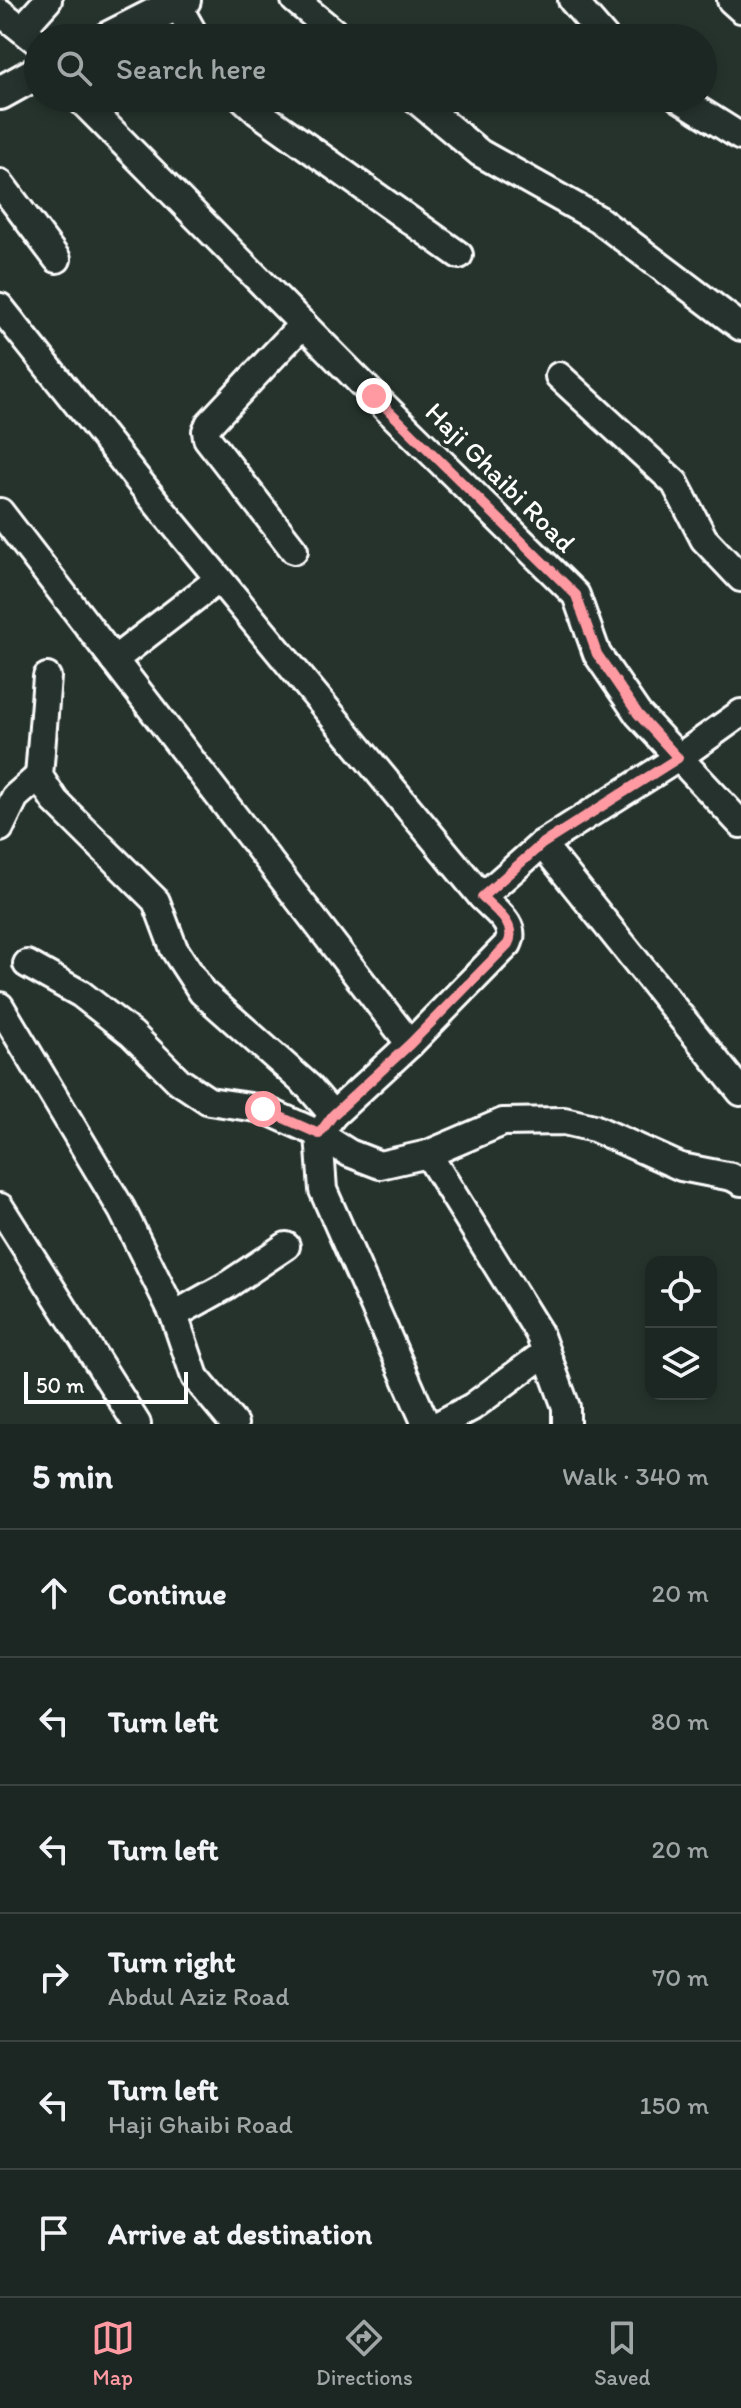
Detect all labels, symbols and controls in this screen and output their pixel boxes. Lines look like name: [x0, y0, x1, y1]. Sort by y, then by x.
search box: [24, 24, 717, 112]
icon: search: [52, 46, 96, 90]
text: Search here: [116, 50, 266, 87]
route end: [356, 378, 392, 414]
street label: Haji Ghaibi Road: [419, 395, 584, 560]
route start: [245, 1091, 281, 1127]
map controls: [645, 1256, 717, 1400]
button: locate: [645, 1256, 717, 1328]
button: layers: [645, 1328, 717, 1400]
scale bar: [24, 1368, 188, 1404]
text: 50 m: [36, 1372, 85, 1399]
text: 5 min: [32, 1456, 113, 1497]
text: Walk · 340 m: [562, 1460, 709, 1492]
icon: ahead: [32, 1571, 76, 1615]
text: Continue: [108, 1575, 227, 1612]
text: 20 m: [652, 1577, 709, 1609]
icon: left: [32, 1699, 76, 1743]
text: Turn left: [108, 1703, 219, 1740]
text: 80 m: [651, 1705, 709, 1737]
icon: left: [32, 1827, 76, 1871]
text: Turn left: [108, 1831, 219, 1868]
text: 20 m: [652, 1833, 709, 1865]
text: Turn right: [108, 1943, 236, 1980]
icon: right: [32, 1955, 76, 1999]
text: 70 m: [652, 1961, 709, 1993]
text: Abdul Aziz Road: [108, 1980, 289, 2012]
text: Turn left: [108, 2071, 219, 2108]
icon: left: [32, 2083, 76, 2127]
text: 150 m: [640, 2089, 709, 2121]
text: Haji Ghaibi Road: [108, 2108, 293, 2140]
icon: arrive: [32, 2211, 76, 2255]
text: Arrive at destination: [108, 2215, 372, 2252]
tab: Map: [91, 2316, 135, 2391]
tab: Directions: [316, 2316, 413, 2391]
tab: Saved: [594, 2316, 650, 2391]

